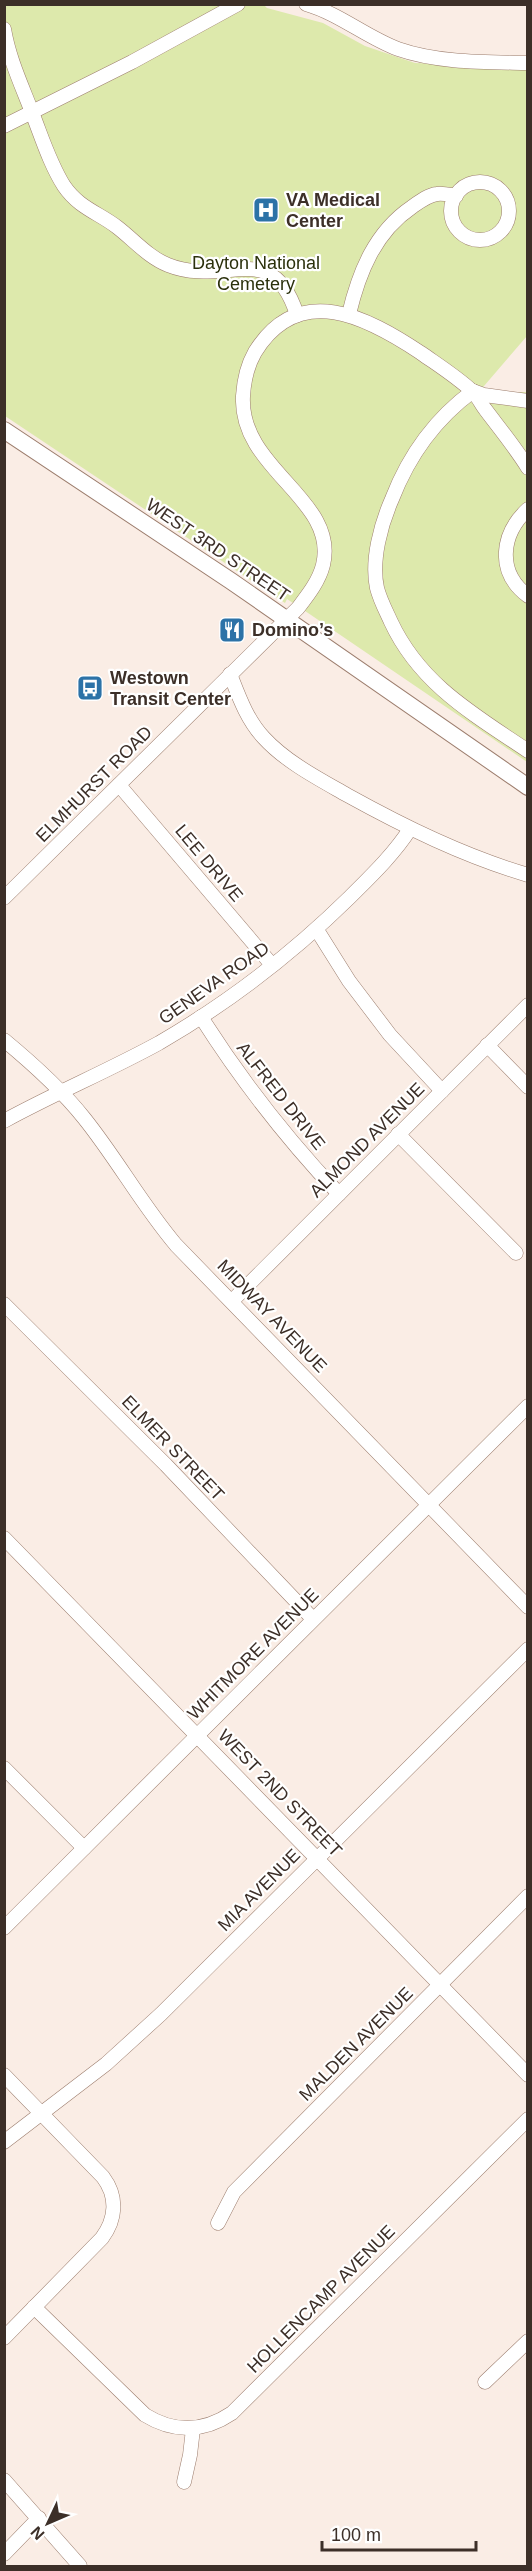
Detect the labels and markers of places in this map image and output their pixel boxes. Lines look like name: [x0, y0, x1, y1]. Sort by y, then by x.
place label: VA Medical Center: [286, 190, 380, 231]
hospital icon: VA Medical Center: [251, 195, 281, 225]
restaurant icon: Domino’s: [217, 615, 247, 645]
place label: Domino’s: [252, 620, 333, 640]
place label: Westown Transit Center: [110, 668, 231, 709]
bus stop icon: Westown Transit Center: [75, 673, 105, 703]

